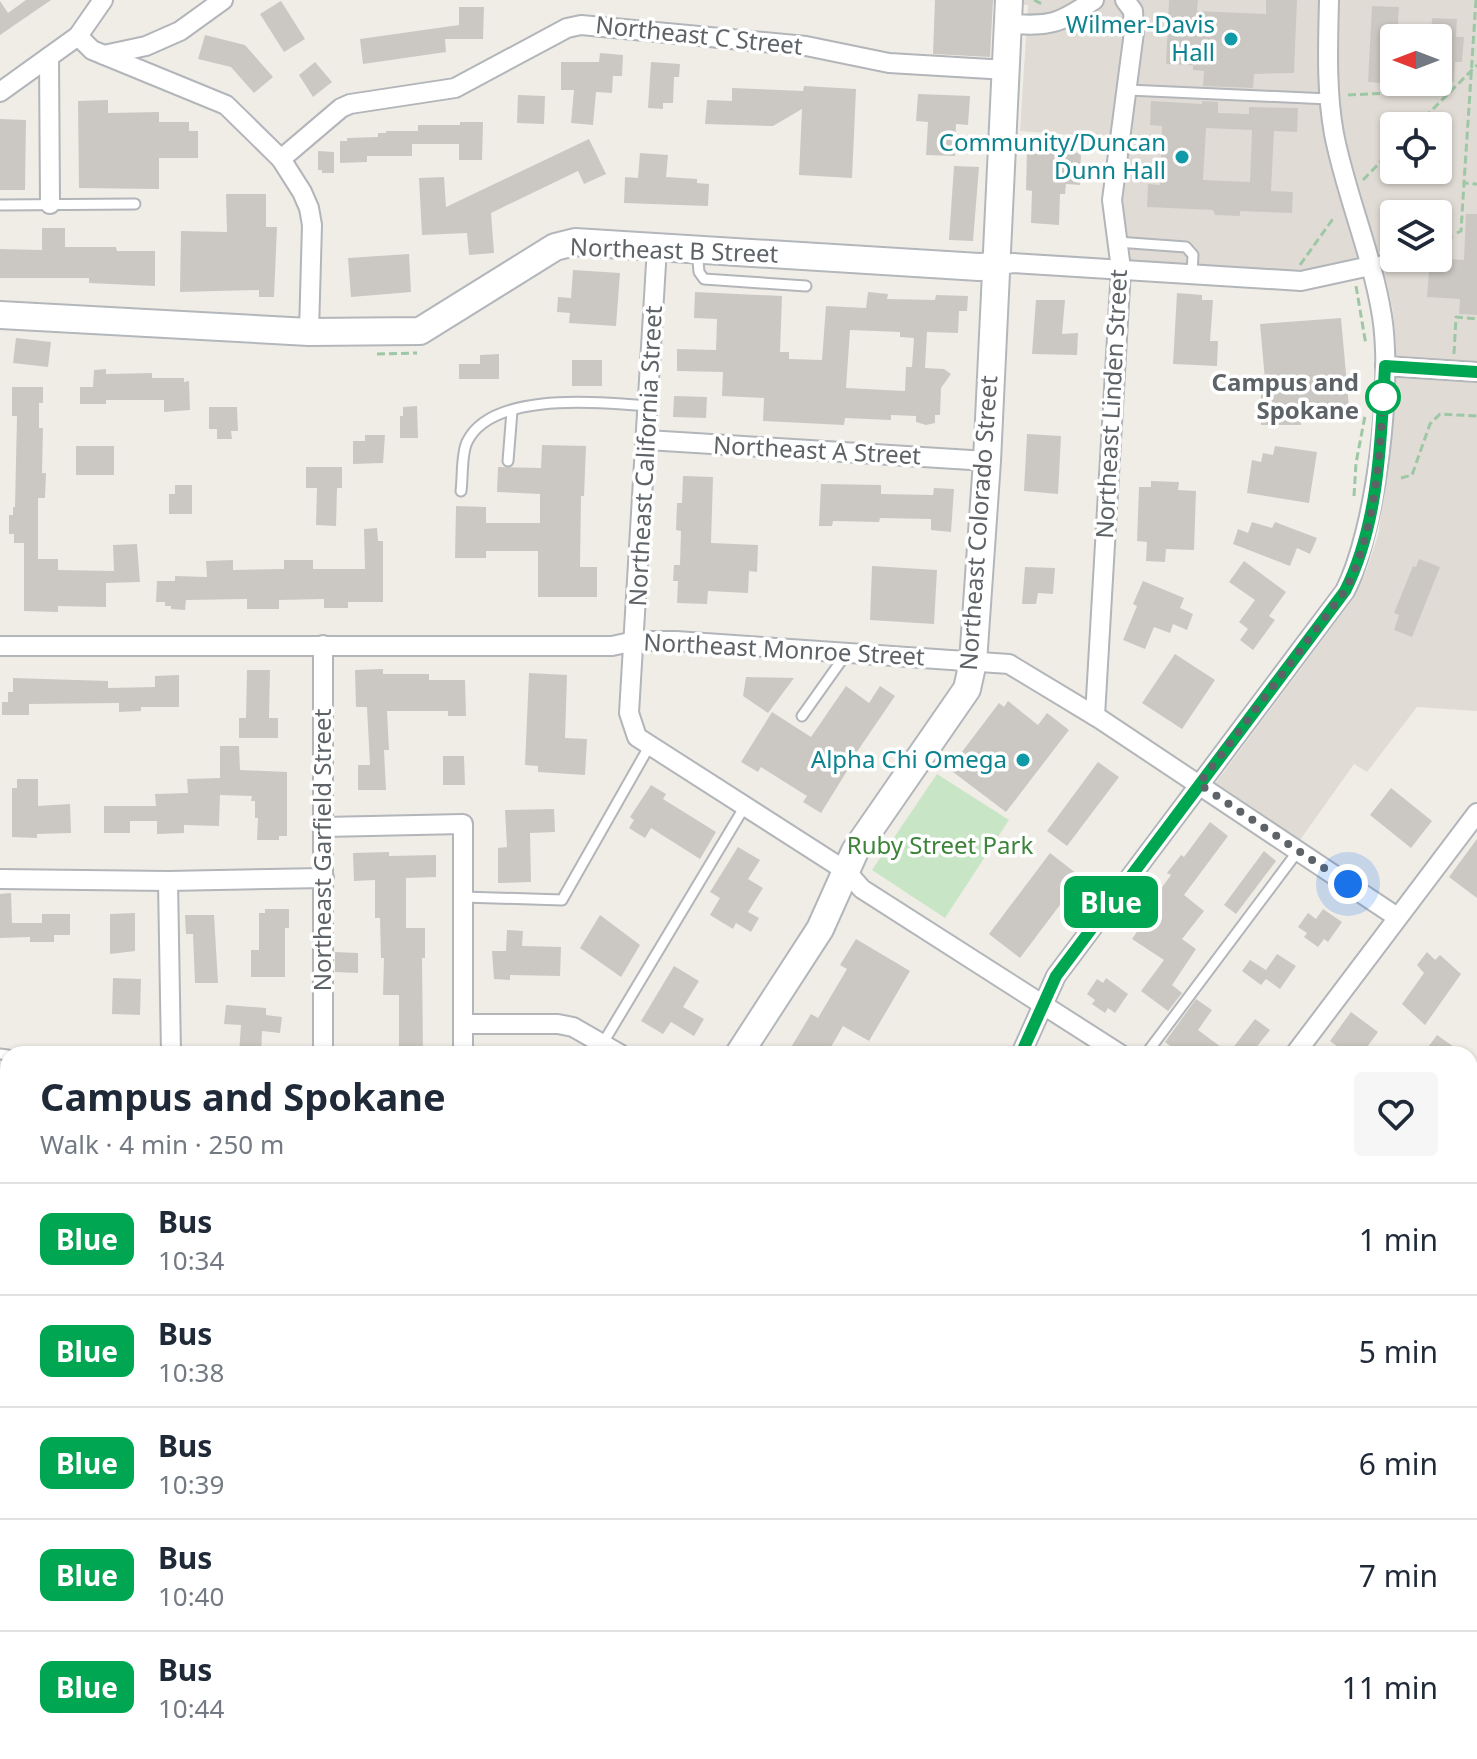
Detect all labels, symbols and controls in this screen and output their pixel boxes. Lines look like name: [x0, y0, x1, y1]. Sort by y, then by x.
street label: Northeast C Street: [594, 7, 805, 62]
place label: Wilmer-Davis Hall: [1066, 7, 1215, 68]
north arrow: [1380, 24, 1452, 96]
map controls: [1380, 24, 1452, 272]
marker: Wilmer-Davis Hall: [1222, 30, 1240, 48]
button: locate: [1380, 112, 1452, 184]
place label: Community/Duncan Dunn Hall: [939, 125, 1166, 186]
marker: Community/Duncan Dunn Hall: [1173, 148, 1191, 166]
button: layers: [1380, 200, 1452, 272]
street label: Northeast B Street: [569, 229, 779, 270]
street label: Northeast Linden Street: [1087, 268, 1134, 539]
street label: Northeast California Street: [620, 304, 669, 607]
place label: Campus and Spokane: [1212, 365, 1359, 426]
street label: Northeast Colorado Street: [951, 374, 1004, 671]
marker: Campus and Spokane: [1366, 380, 1400, 414]
street label: Northeast A Street: [712, 428, 922, 471]
street label: Northeast Monroe Street: [643, 625, 926, 672]
street label: Northeast Garfield Street: [305, 708, 338, 991]
place label: Alpha Chi Omega: [811, 742, 1007, 775]
marker: Alpha Chi Omega: [1014, 751, 1032, 769]
park label: Ruby Street Park: [847, 828, 1033, 861]
your location: [1328, 864, 1368, 904]
line badge: Blue: [1055, 876, 1167, 928]
text: Blue: [1080, 883, 1142, 921]
text: Campus and Spokane: [40, 1070, 446, 1122]
button: heart: [1354, 1072, 1438, 1156]
text: Walk · 4 min · 250 m: [40, 1126, 284, 1162]
text: Bus: [158, 1201, 212, 1242]
text: 1 min: [1359, 1219, 1438, 1260]
text: Blue: [56, 1220, 118, 1258]
text: 10:34: [158, 1242, 224, 1278]
text: Bus: [158, 1313, 212, 1354]
text: 5 min: [1359, 1331, 1438, 1372]
text: Blue: [56, 1332, 118, 1370]
text: 10:38: [158, 1354, 224, 1390]
text: Bus: [158, 1425, 212, 1466]
text: 6 min: [1359, 1443, 1438, 1484]
text: Blue: [56, 1444, 118, 1482]
text: 10:39: [158, 1466, 224, 1502]
text: Bus: [158, 1537, 212, 1578]
text: 7 min: [1359, 1555, 1438, 1596]
text: Blue: [56, 1556, 118, 1594]
text: 10:40: [158, 1578, 224, 1614]
text: Bus: [158, 1649, 212, 1690]
text: 11 min: [1342, 1667, 1438, 1708]
text: Blue: [56, 1668, 118, 1706]
text: 10:44: [158, 1690, 224, 1726]

